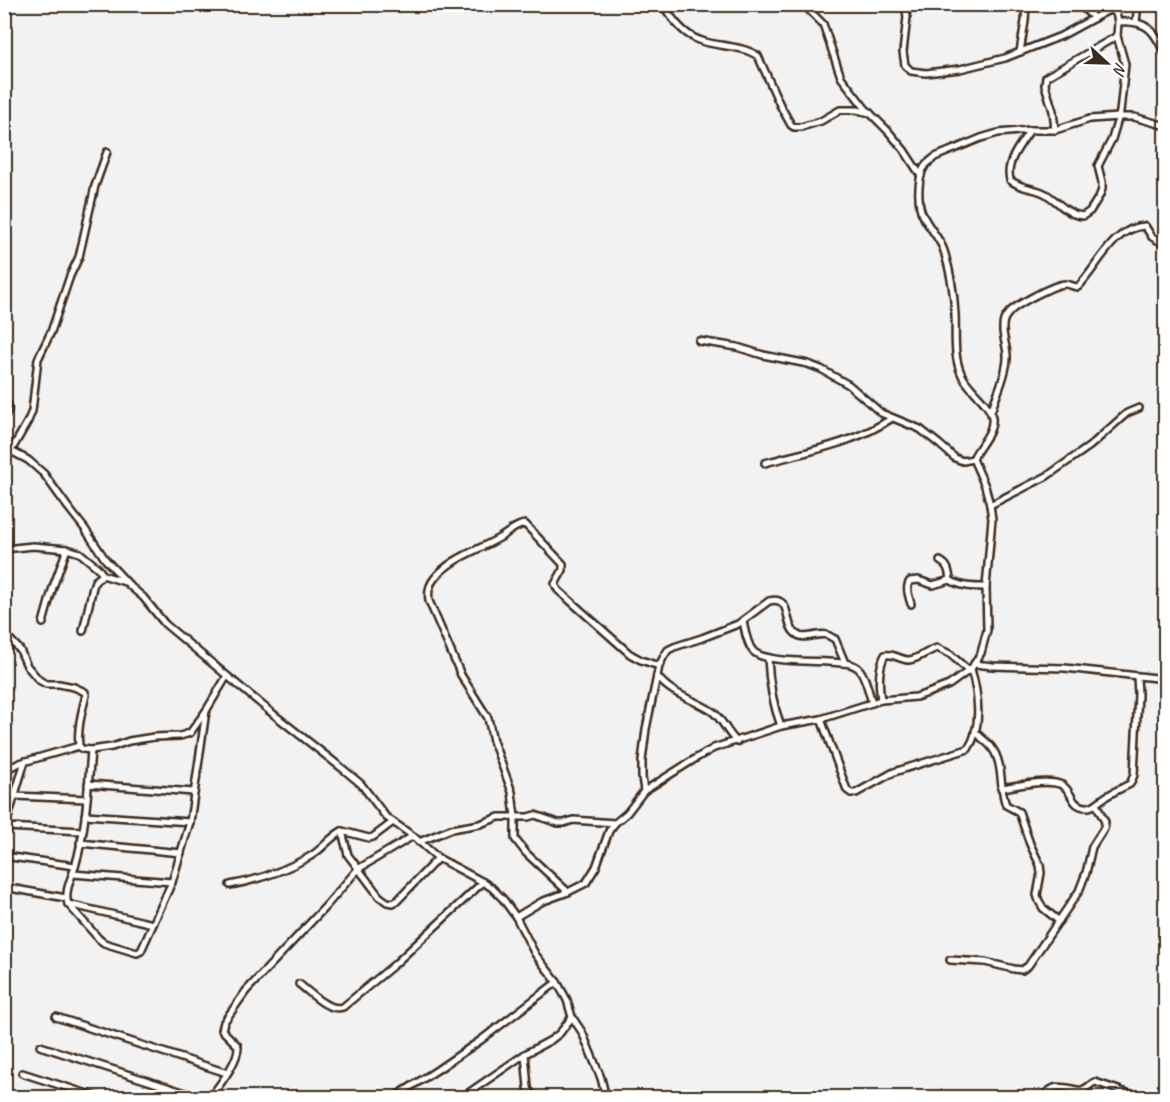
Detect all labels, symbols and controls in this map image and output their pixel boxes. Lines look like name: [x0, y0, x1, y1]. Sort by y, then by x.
north arrow: [1077, 33, 1137, 93]
text: N: [1108, 60, 1131, 79]

